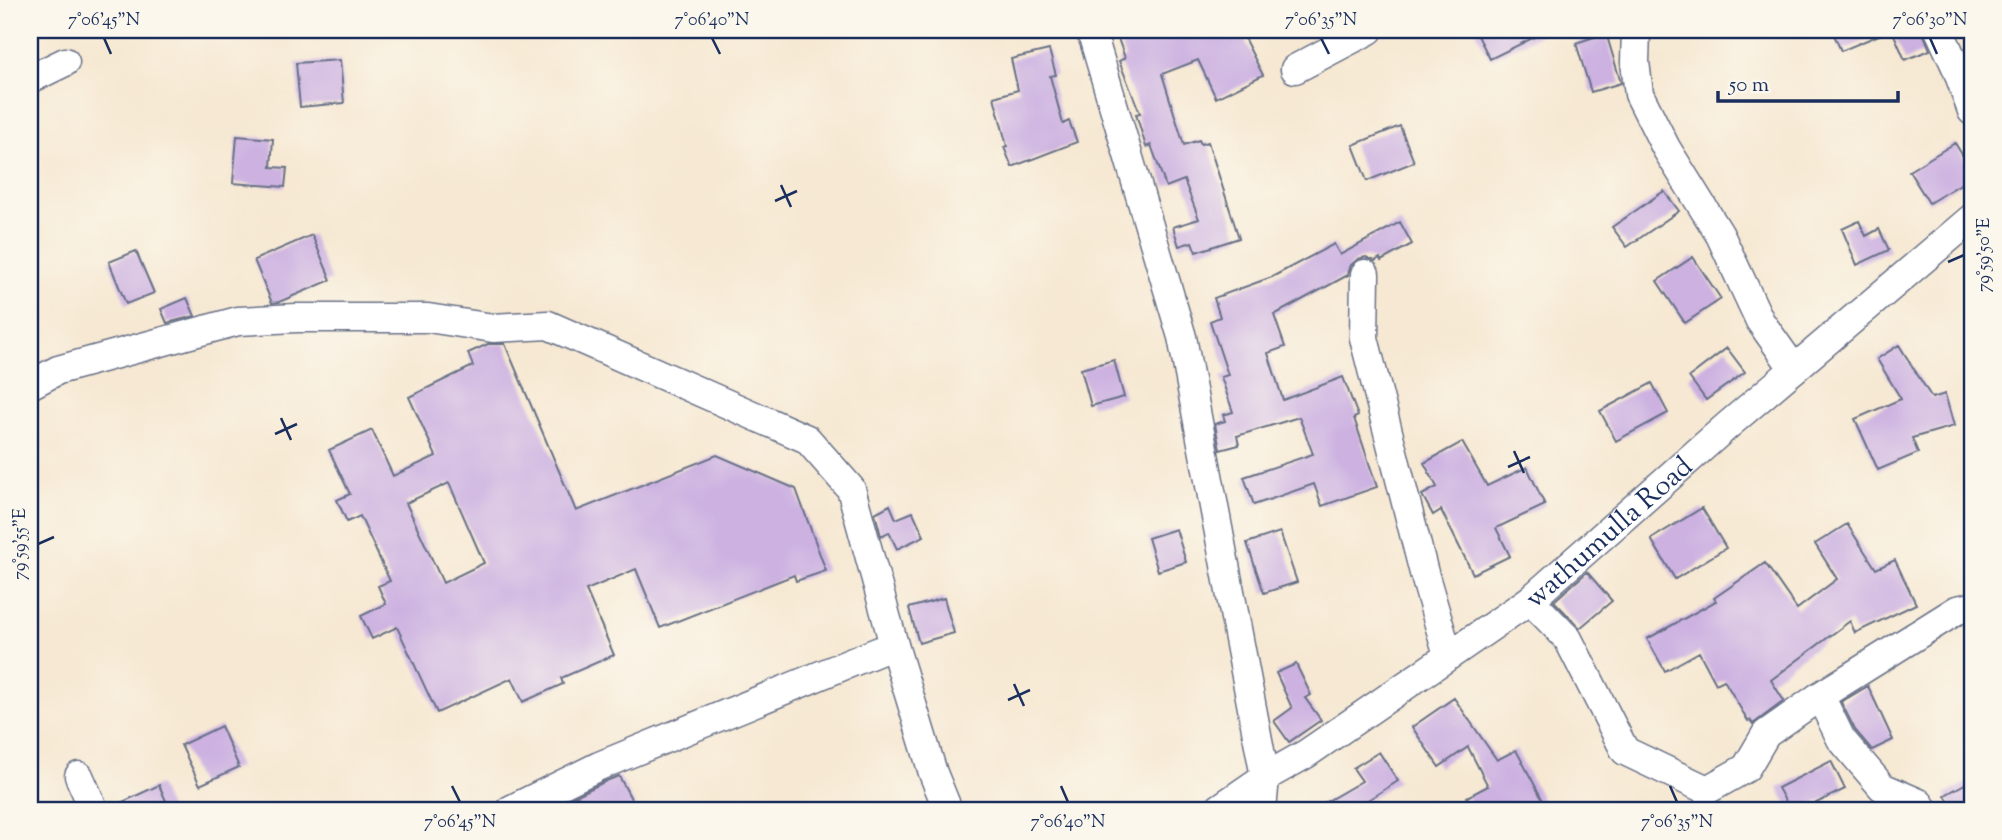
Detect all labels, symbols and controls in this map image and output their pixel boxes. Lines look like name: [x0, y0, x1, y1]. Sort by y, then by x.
text: 7°06'45"N: [68, 8, 140, 34]
text: 7°06'40"N: [675, 8, 749, 34]
text: 7°06'35"N: [1285, 8, 1357, 34]
text: 7°06'30"N: [1893, 8, 1967, 34]
scale bar: [1718, 60, 1899, 104]
text: 50 m: [1728, 71, 1769, 101]
text: 79°59'50"E: [1972, 218, 1998, 292]
street label: wathumulla Road: [1517, 448, 1703, 619]
text: 79°59'55"E: [8, 508, 34, 580]
text: 7°06'45"N: [424, 810, 496, 836]
text: 7°06'40"N: [1031, 810, 1105, 836]
text: 7°06'35"N: [1641, 810, 1713, 836]

